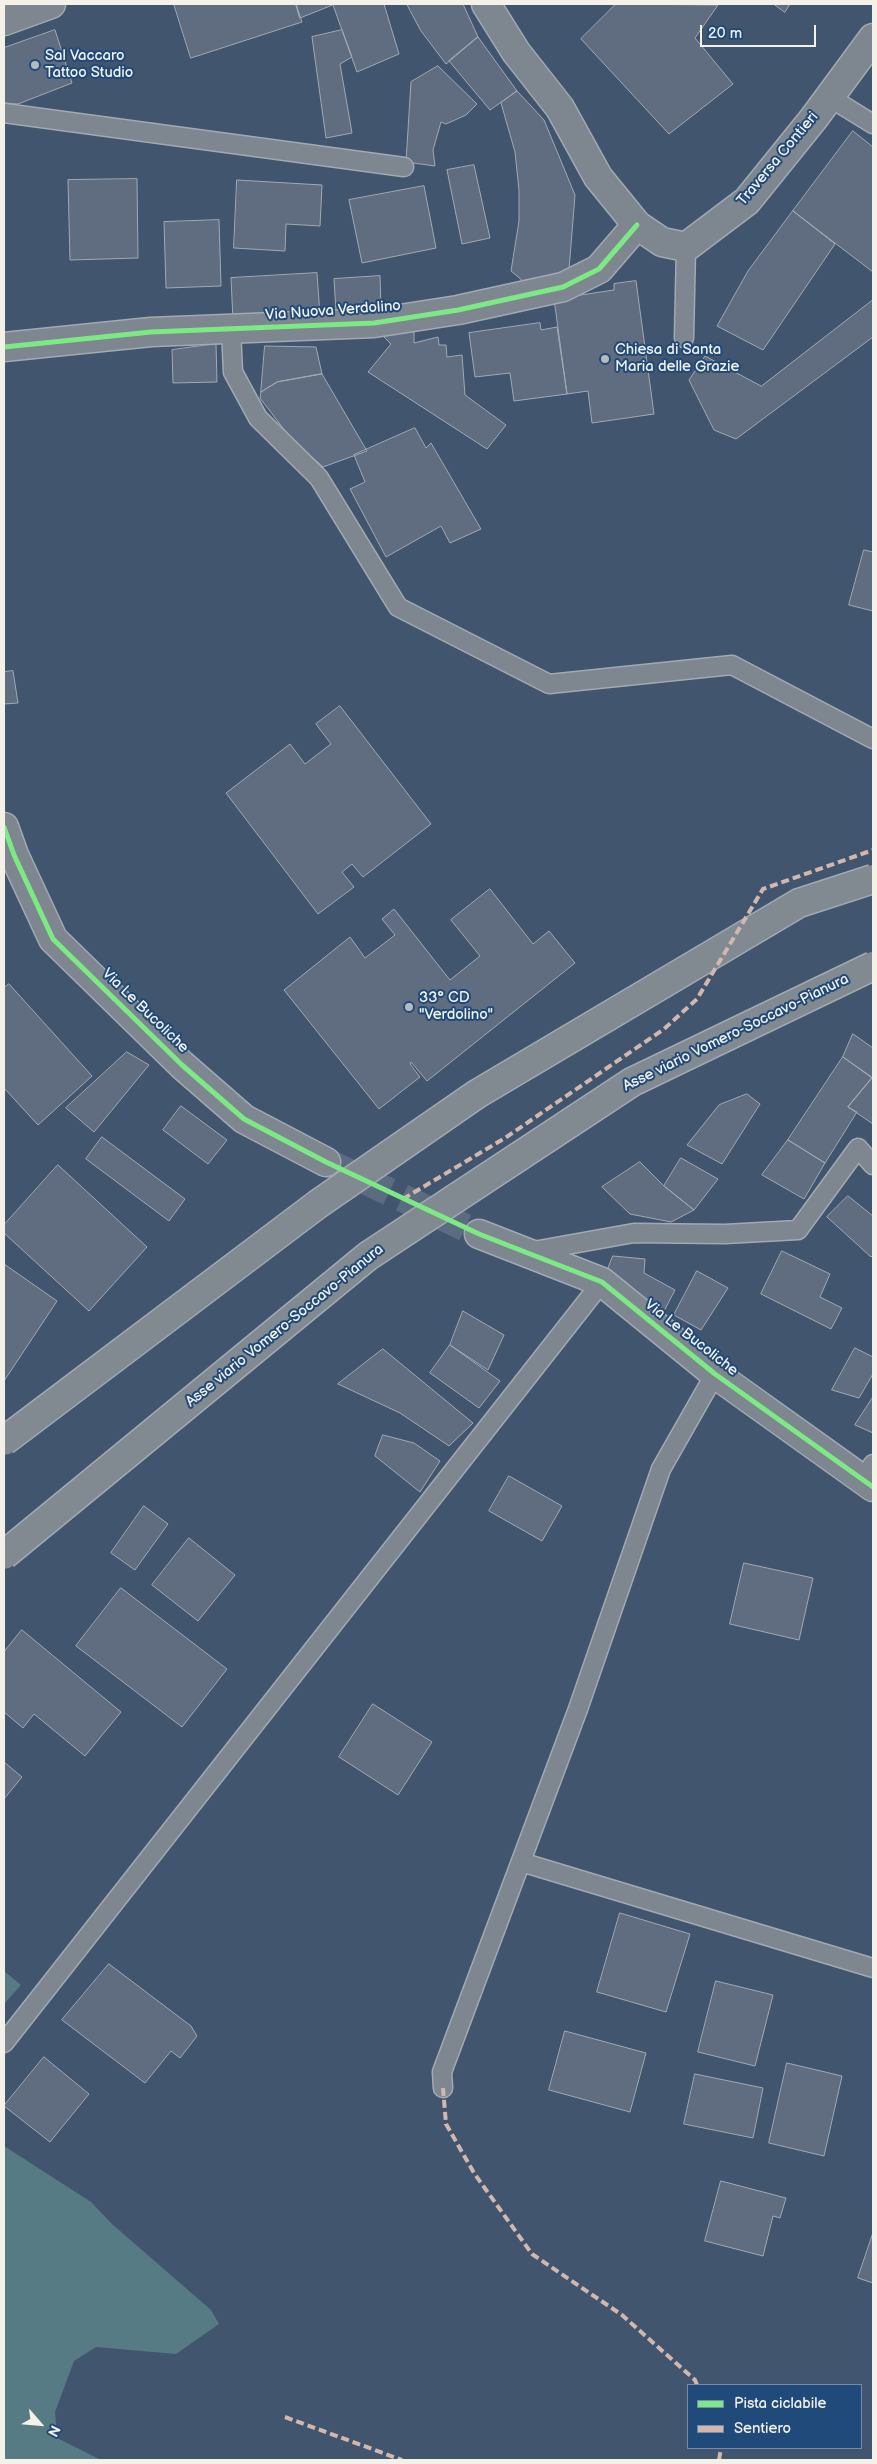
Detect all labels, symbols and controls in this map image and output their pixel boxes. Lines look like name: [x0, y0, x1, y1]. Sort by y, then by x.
scale bar: [702, 15, 818, 47]
text: 20 m: [708, 24, 742, 43]
place label: Sal Vaccaro Tattoo Studio: [45, 47, 133, 82]
marker: Sal Vaccaro Tattoo Studio: [29, 59, 41, 71]
street label: Traversa Contieri: [734, 108, 822, 210]
street label: Via Nuova Verdolino: [265, 297, 401, 325]
place label: Chiesa di Santa Maria delle Grazie: [615, 341, 739, 376]
marker: Chiesa di Santa Maria delle Grazie: [599, 353, 611, 365]
street label: Via Le Bucoliche: [98, 965, 192, 1057]
street label: Asse viario Vomero-Soccavo-Pianura: [620, 970, 852, 1096]
place label: 33° CD "Verdolino": [419, 989, 493, 1024]
marker: 33° CD "Verdolino": [403, 1001, 415, 1013]
street label: Asse viario Vomero-Soccavo-Pianura: [183, 1241, 387, 1411]
street label: Via Le Bucoliche: [641, 1296, 741, 1380]
legend: [687, 2384, 862, 2449]
text: Pista ciclabile: [734, 2394, 826, 2413]
north arrow: [15, 2399, 65, 2449]
text: Sentiero: [734, 2419, 791, 2438]
text: N: [44, 2422, 64, 2440]

